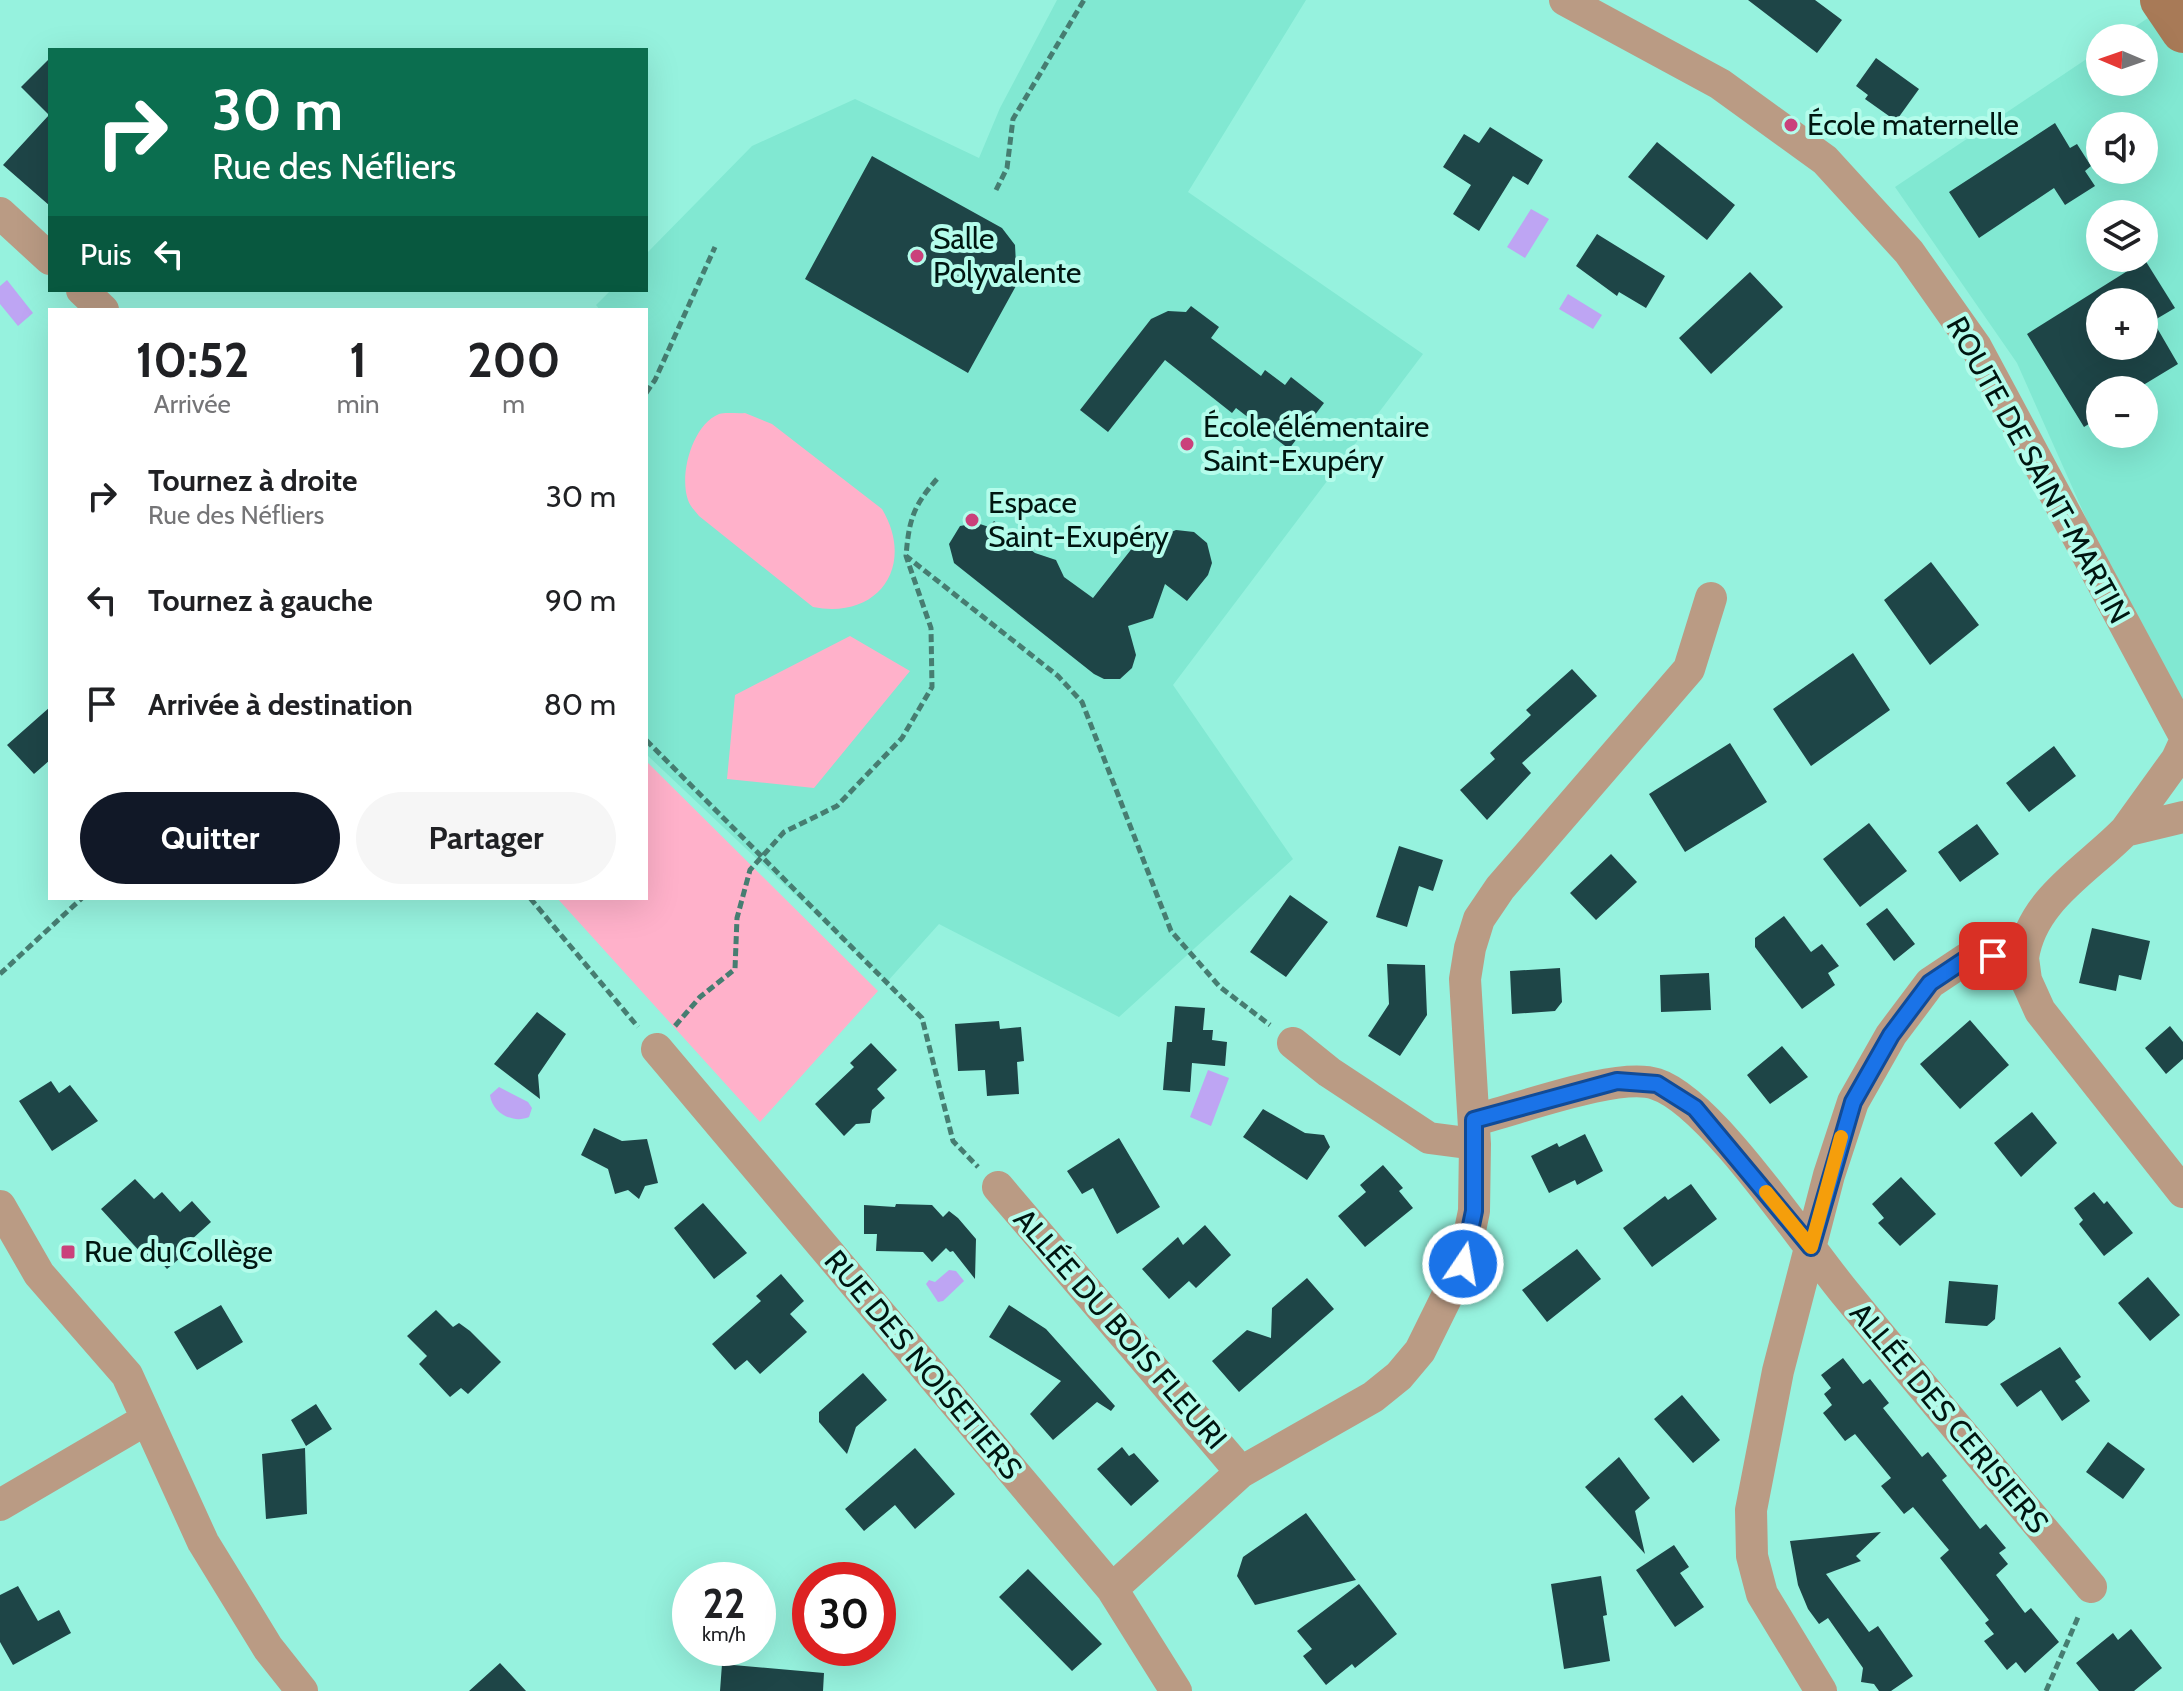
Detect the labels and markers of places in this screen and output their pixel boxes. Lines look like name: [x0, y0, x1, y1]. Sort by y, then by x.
place label: École maternelle: [1807, 106, 2019, 143]
marker: École maternelle: [1782, 116, 1800, 134]
place label: Salle Polyvalente: [933, 220, 1081, 291]
marker: Salle Polyvalente: [908, 247, 926, 265]
place label: École élémentaire Saint-Exupéry: [1203, 408, 1429, 479]
marker: École élémentaire Saint-Exupéry: [1178, 435, 1196, 453]
place label: Espace Saint-Exupéry: [988, 484, 1169, 555]
marker: Espace Saint-Exupéry: [963, 511, 981, 529]
pin: [1959, 922, 2027, 990]
place label: Rue du Collège: [84, 1233, 273, 1270]
marker: Rue du Collège: [59, 1243, 77, 1261]

